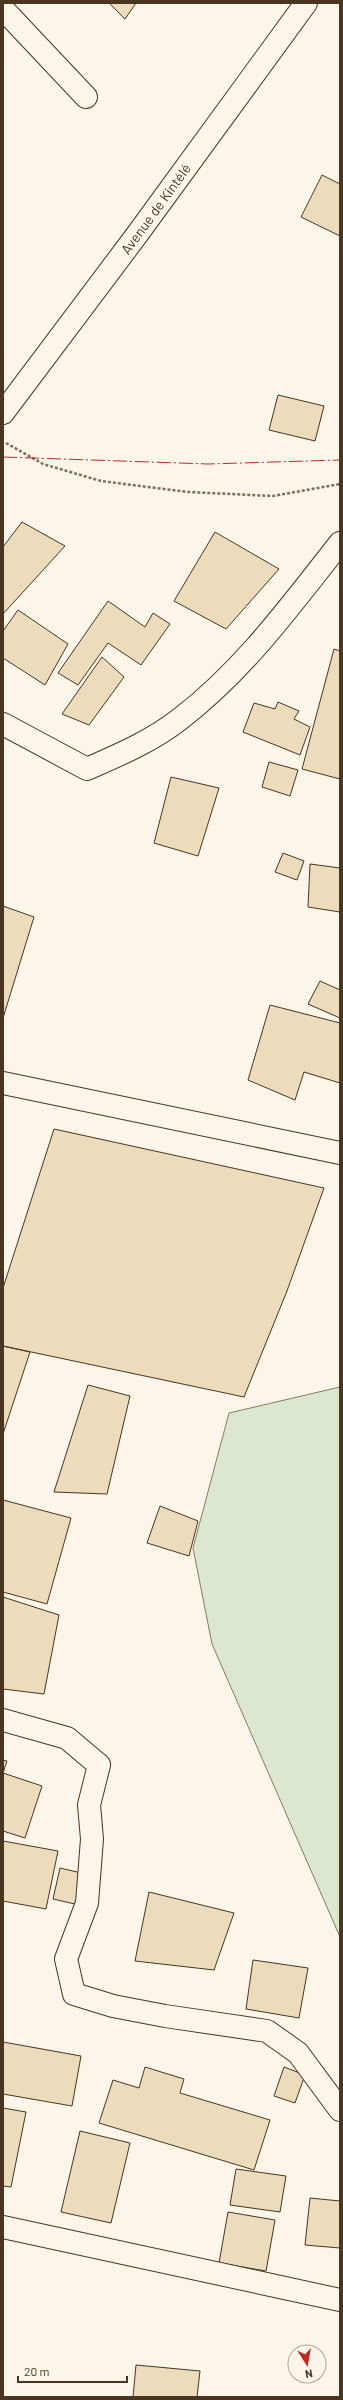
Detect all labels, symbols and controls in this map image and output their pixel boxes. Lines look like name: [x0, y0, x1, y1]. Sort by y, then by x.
street label: Avenue de Kintélé: [117, 160, 194, 257]
north arrow: [287, 2344, 327, 2384]
scale bar: [18, 2358, 127, 2384]
text: 20 m: [24, 2364, 50, 2378]
text: N: [304, 2367, 314, 2381]

